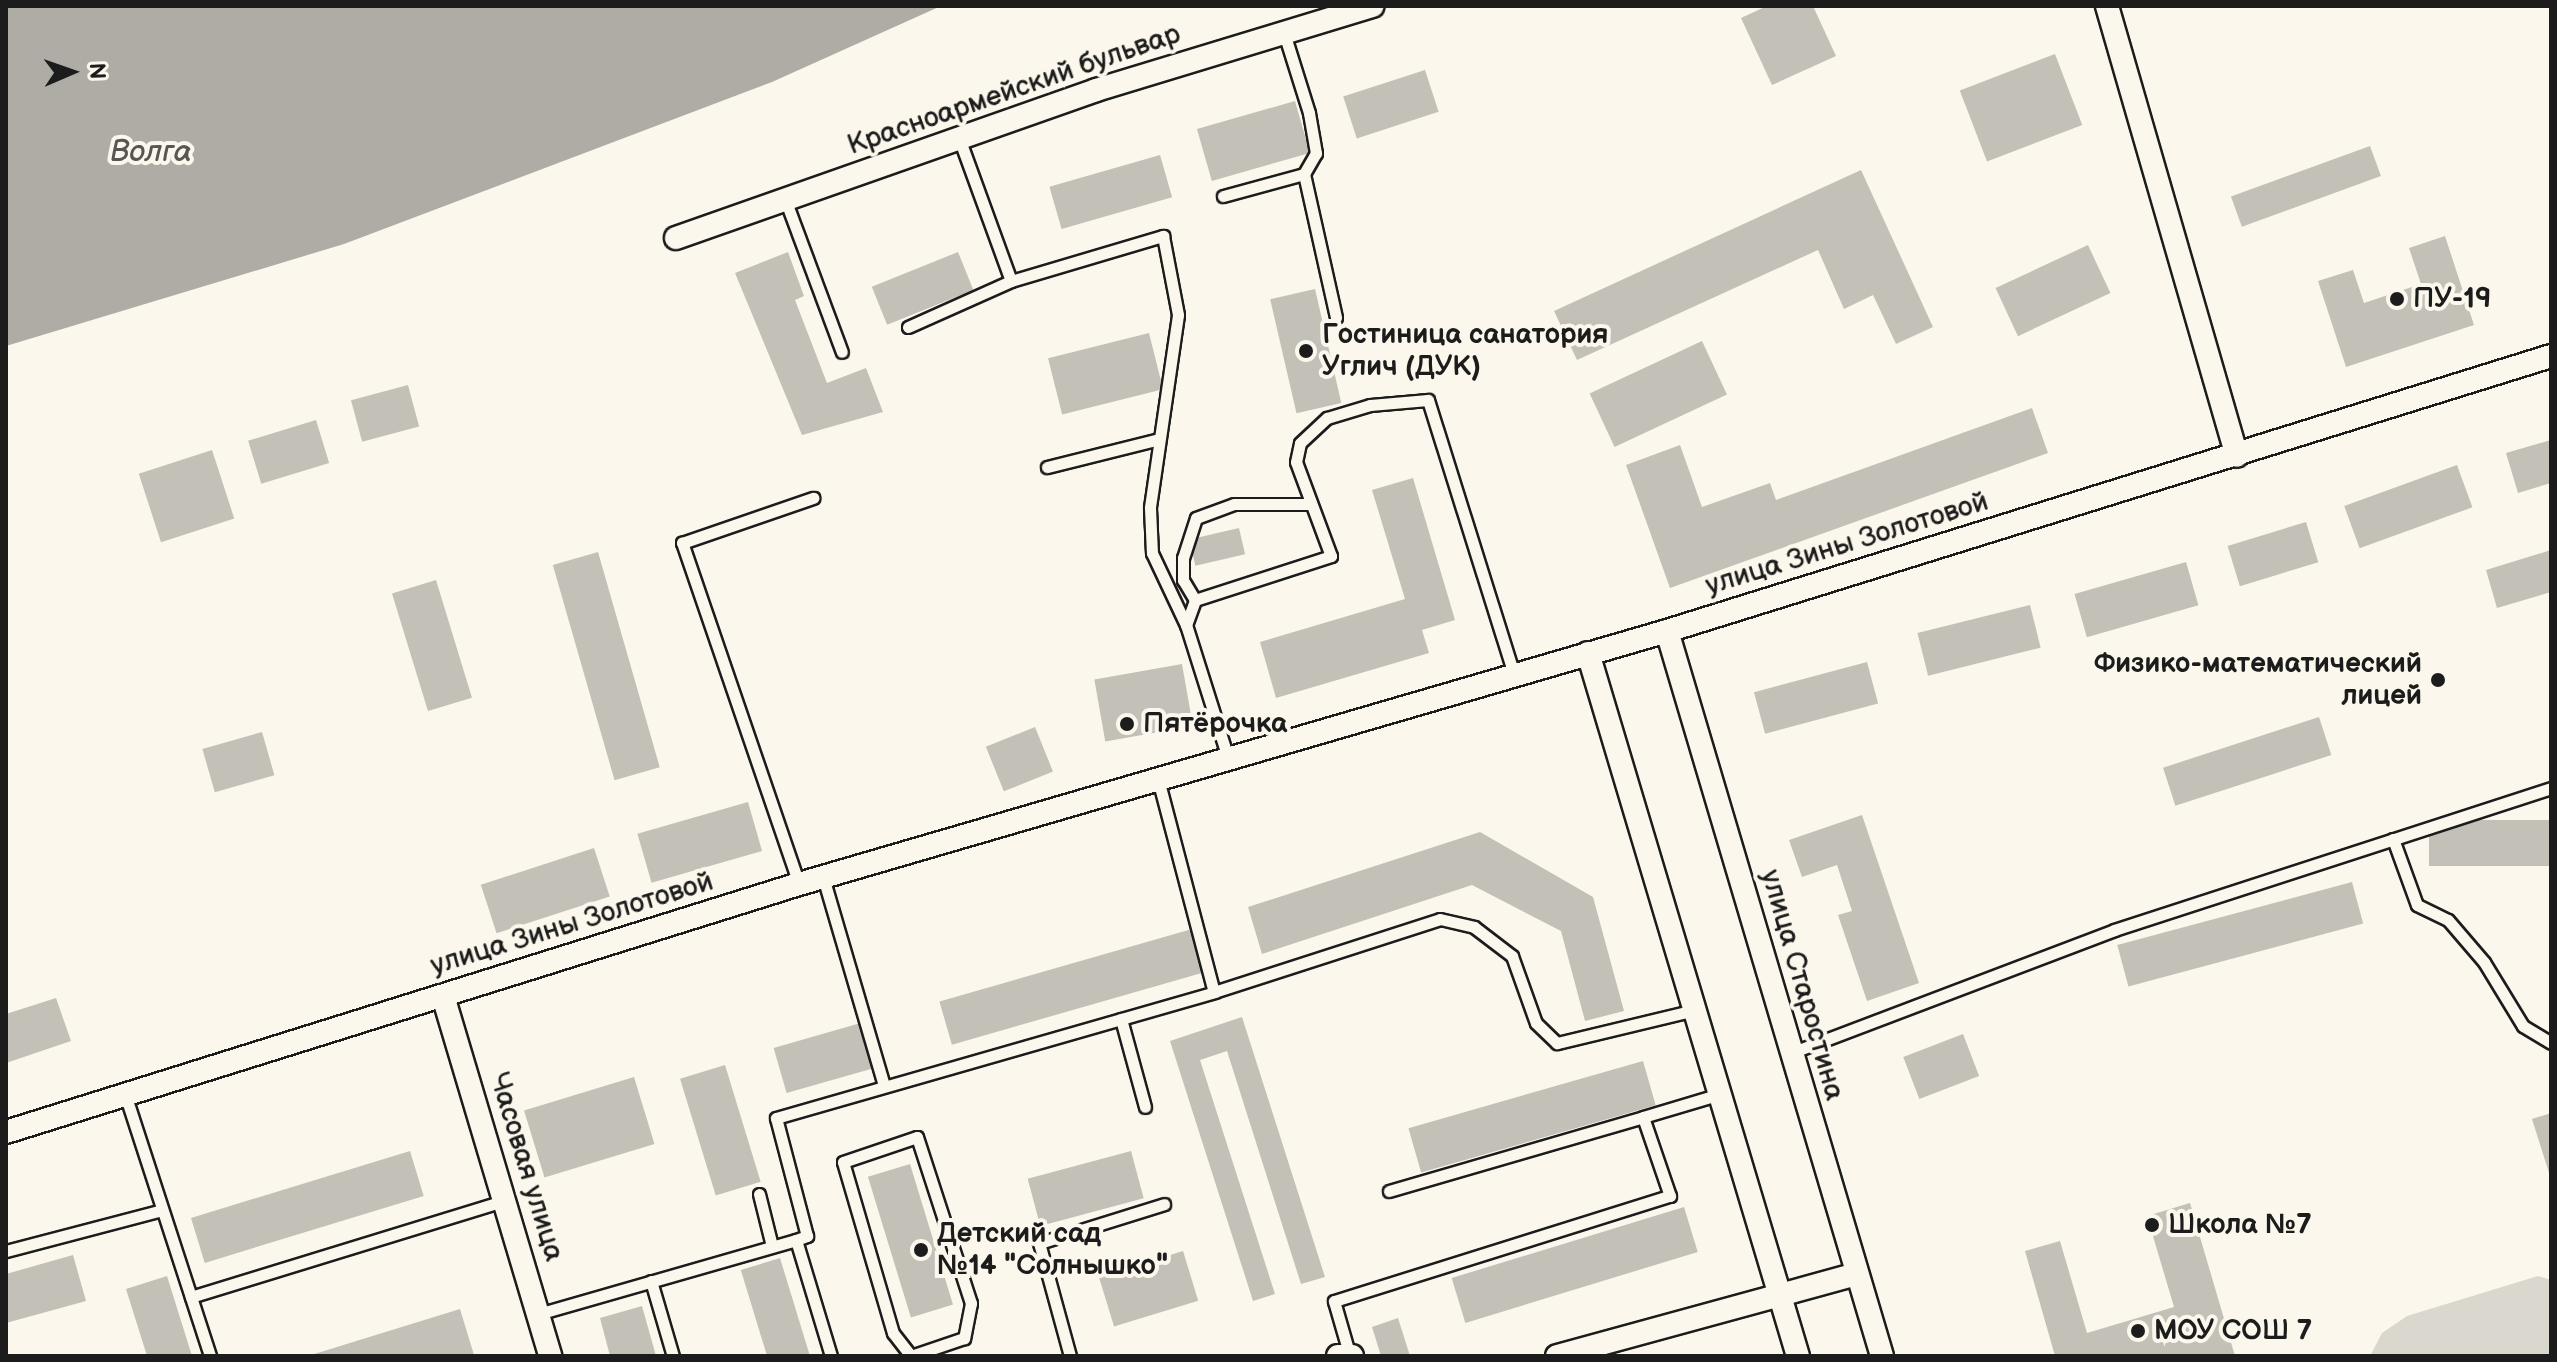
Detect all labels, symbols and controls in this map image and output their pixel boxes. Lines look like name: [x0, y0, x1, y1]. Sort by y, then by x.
street label: Красноармейский бульвар: [843, 17, 1185, 163]
north arrow: [32, 32, 112, 112]
text: N: [83, 62, 110, 80]
water label: Волга: [110, 134, 192, 170]
place label: ПУ-19: [2413, 282, 2492, 316]
marker: ПУ-19: [2388, 290, 2406, 308]
place label: Гостиница санатория Углич (ДУК): [1322, 318, 1608, 384]
marker: Гостиница санатория Углич (ДУК): [1297, 342, 1315, 360]
street label: улица Зины Золотовой: [1702, 485, 1992, 603]
place label: Физико-математический лицей: [2094, 647, 2422, 713]
marker: Физико-математический лицей: [2429, 671, 2447, 689]
place label: Пятёрочка: [1143, 707, 1287, 741]
marker: Пятёрочка: [1118, 715, 1136, 733]
street label: улица Зины Золотовой: [427, 865, 717, 983]
street label: улица Старостина: [1753, 866, 1851, 1104]
street label: Часовая улица: [481, 1069, 571, 1265]
place label: Школа №7: [2168, 1208, 2312, 1242]
marker: Школа №7: [2143, 1216, 2161, 1234]
place label: Детский сад №14 "Солнышко": [937, 1217, 1168, 1283]
marker: Детский сад №14 "Солнышко": [912, 1241, 930, 1259]
place label: МОУ СОШ 7: [2154, 1314, 2312, 1348]
marker: МОУ СОШ 7: [2129, 1322, 2147, 1340]

